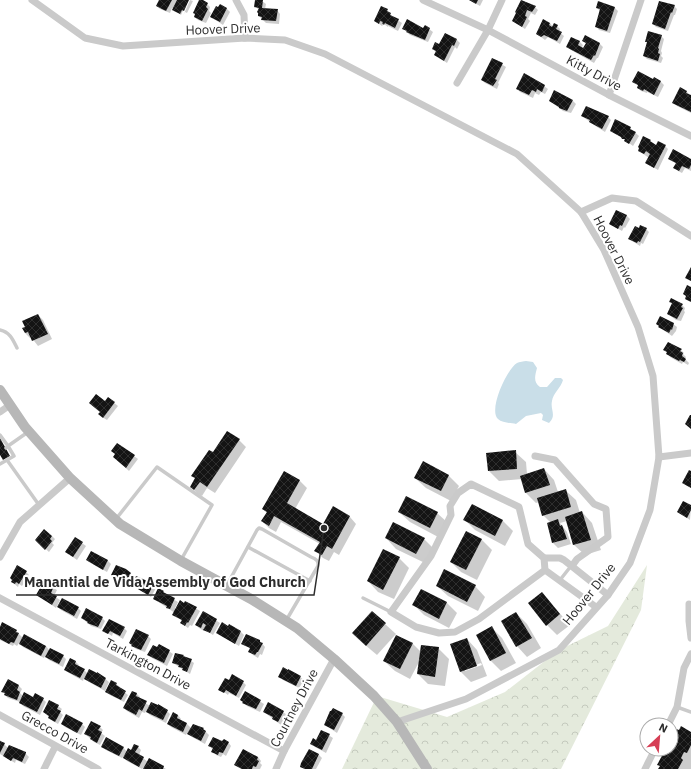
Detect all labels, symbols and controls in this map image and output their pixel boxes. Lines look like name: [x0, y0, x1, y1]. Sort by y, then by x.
street label: Hoover Drive: [185, 19, 261, 39]
street label: Kitty Drive: [563, 51, 625, 95]
street label: Hoover Drive: [589, 213, 639, 287]
street label: Hoover Drive: [559, 559, 619, 629]
callout: Manantial de Vida Assembly of God Church: [16, 569, 314, 595]
text: Manantial de Vida Assembly of God Church: [24, 573, 306, 591]
street label: Tarkington Drive: [102, 634, 194, 694]
street label: Courtney Drive: [266, 666, 322, 750]
street label: Grecco Drive: [18, 707, 92, 757]
north arrow: [639, 717, 679, 757]
text: N: [657, 720, 670, 736]

